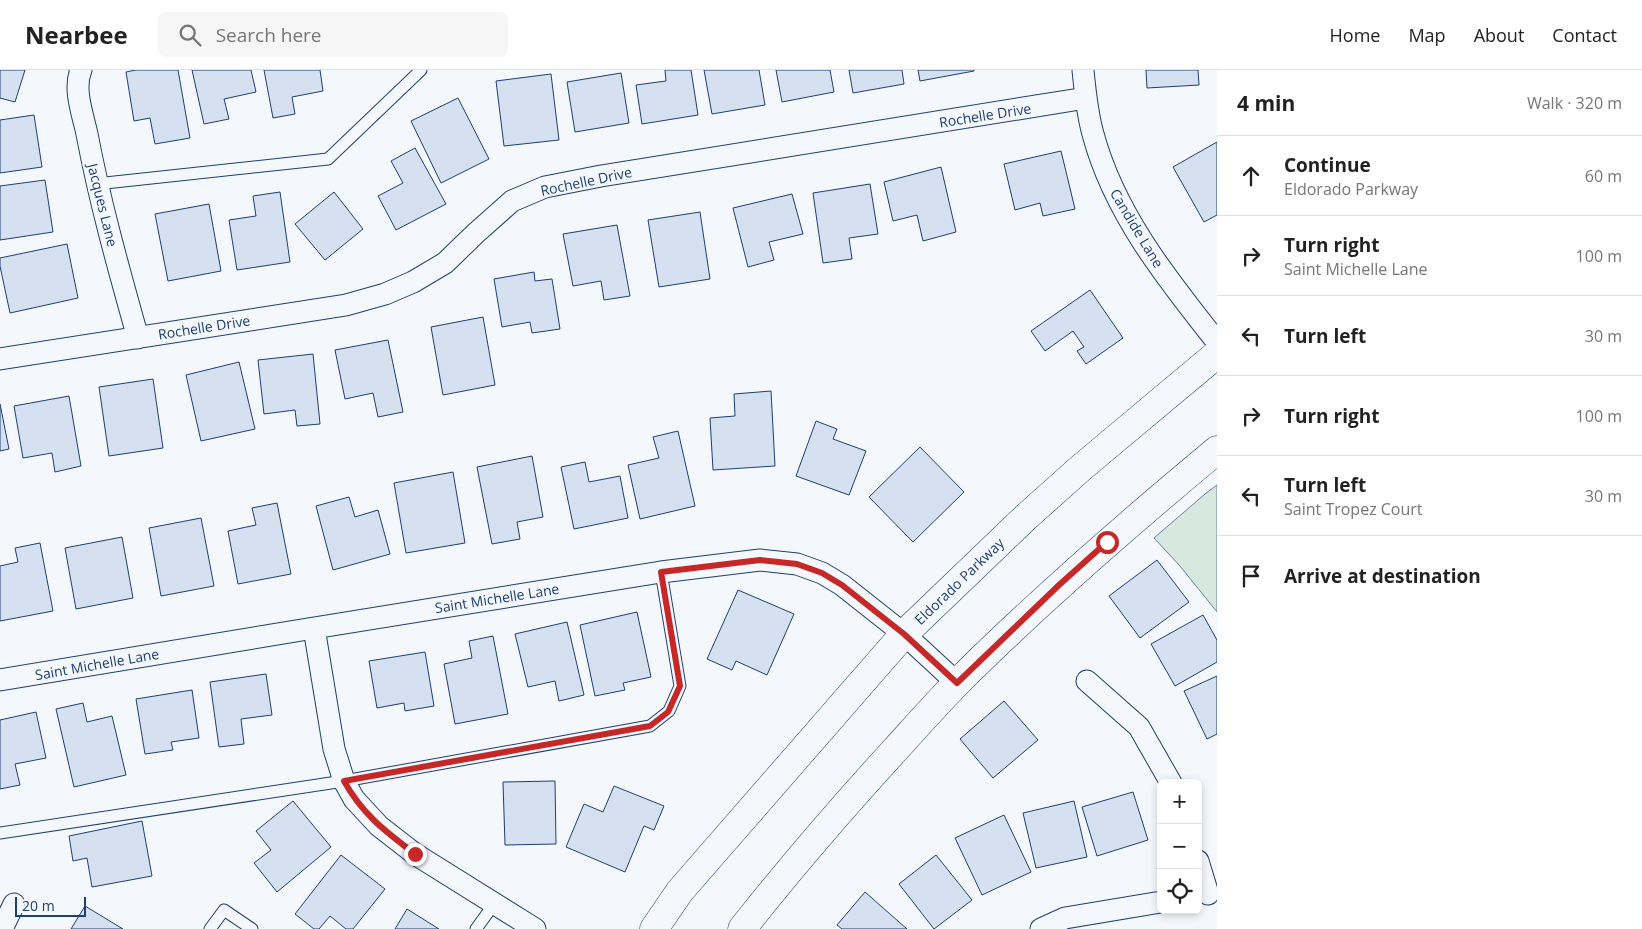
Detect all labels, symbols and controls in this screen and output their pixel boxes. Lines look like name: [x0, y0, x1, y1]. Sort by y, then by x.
search box: [158, 12, 508, 57]
text: Nearbee: [25, 18, 128, 51]
icon: search: [176, 21, 204, 49]
text: Search here: [216, 22, 322, 48]
text: Home: [1330, 23, 1380, 47]
text: Map: [1408, 23, 1446, 47]
text: About: [1474, 23, 1524, 47]
text: Contact: [1552, 23, 1617, 47]
text: 4 min: [1237, 89, 1295, 117]
text: Walk · 320 m: [1527, 92, 1622, 114]
street label: Rochelle Drive: [938, 98, 1033, 132]
text: Continue: [1284, 152, 1371, 178]
street label: Jacques Lane: [83, 159, 123, 249]
street label: Rochelle Drive: [539, 162, 634, 200]
icon: ahead: [1237, 162, 1265, 190]
text: 60 m: [1585, 165, 1622, 187]
text: Eldorado Parkway: [1284, 178, 1418, 200]
street label: Candide Lane: [1106, 185, 1168, 271]
text: Turn right: [1284, 232, 1379, 258]
icon: right: [1237, 242, 1265, 270]
text: 100 m: [1576, 245, 1622, 267]
text: Saint Michelle Lane: [1284, 258, 1428, 280]
street label: Rochelle Drive: [157, 310, 252, 344]
icon: left: [1237, 322, 1265, 350]
text: Turn left: [1284, 323, 1366, 349]
text: 30 m: [1585, 325, 1622, 347]
icon: right: [1237, 402, 1265, 430]
text: Turn right: [1284, 403, 1379, 429]
text: 100 m: [1576, 405, 1622, 427]
text: Turn left: [1284, 472, 1366, 498]
icon: left: [1237, 482, 1265, 510]
text: 30 m: [1585, 485, 1622, 507]
text: Saint Tropez Court: [1284, 498, 1423, 520]
route start: [1096, 531, 1119, 554]
street label: Eldorado Parkway: [910, 533, 1009, 629]
icon: arrive: [1237, 562, 1265, 590]
text: Arrive at destination: [1284, 563, 1481, 589]
street label: Saint Michelle Lane: [433, 579, 561, 617]
street label: Saint Michelle Lane: [34, 644, 161, 684]
map controls: [1157, 779, 1202, 914]
button: +: [1157, 779, 1202, 824]
button: −: [1157, 824, 1202, 869]
route end: [404, 843, 427, 866]
button: locate: [1157, 869, 1202, 914]
scale bar: [15, 894, 86, 917]
text: 20 m: [22, 896, 55, 915]

